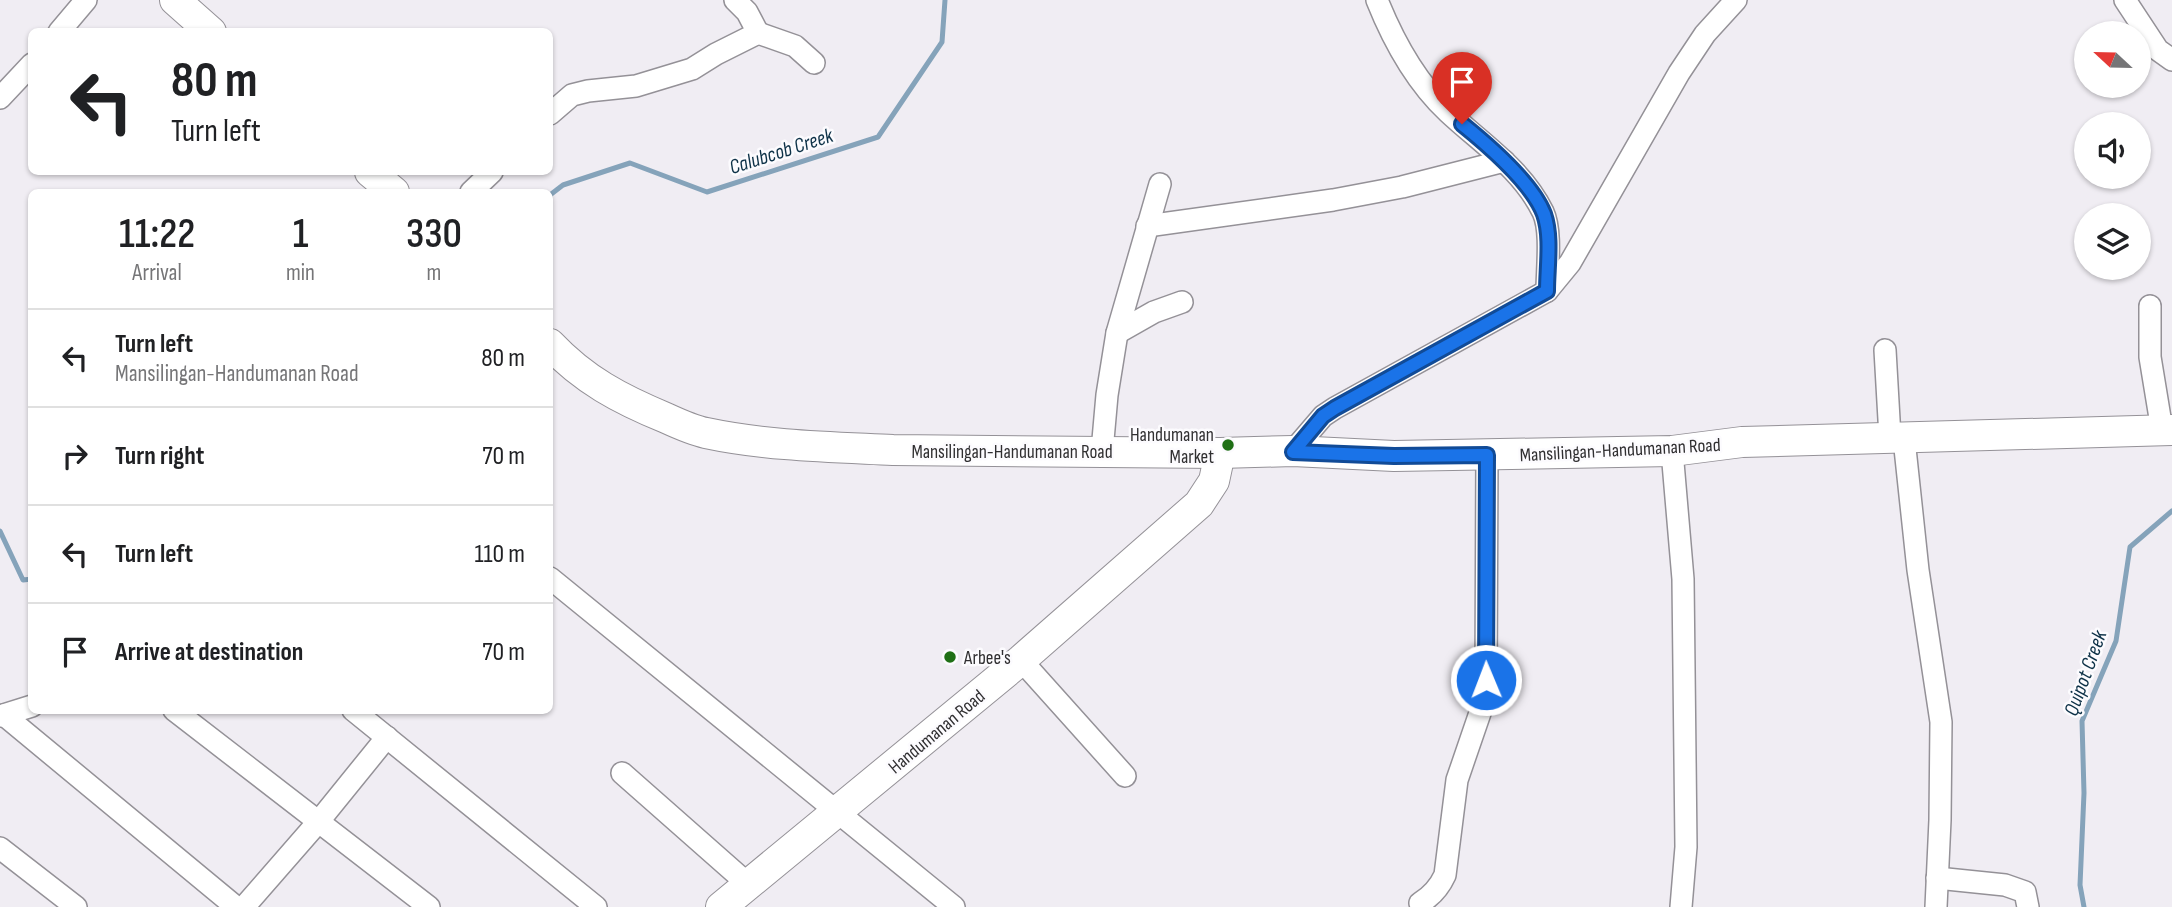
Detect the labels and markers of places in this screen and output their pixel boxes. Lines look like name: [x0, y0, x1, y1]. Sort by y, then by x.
pin: [1432, 52, 1492, 124]
place label: Handumanan Market: [1130, 424, 1214, 469]
marker: Handumanan Market: [1220, 437, 1236, 453]
place label: Arbee's: [963, 647, 1011, 670]
marker: Arbee's: [942, 649, 958, 665]

